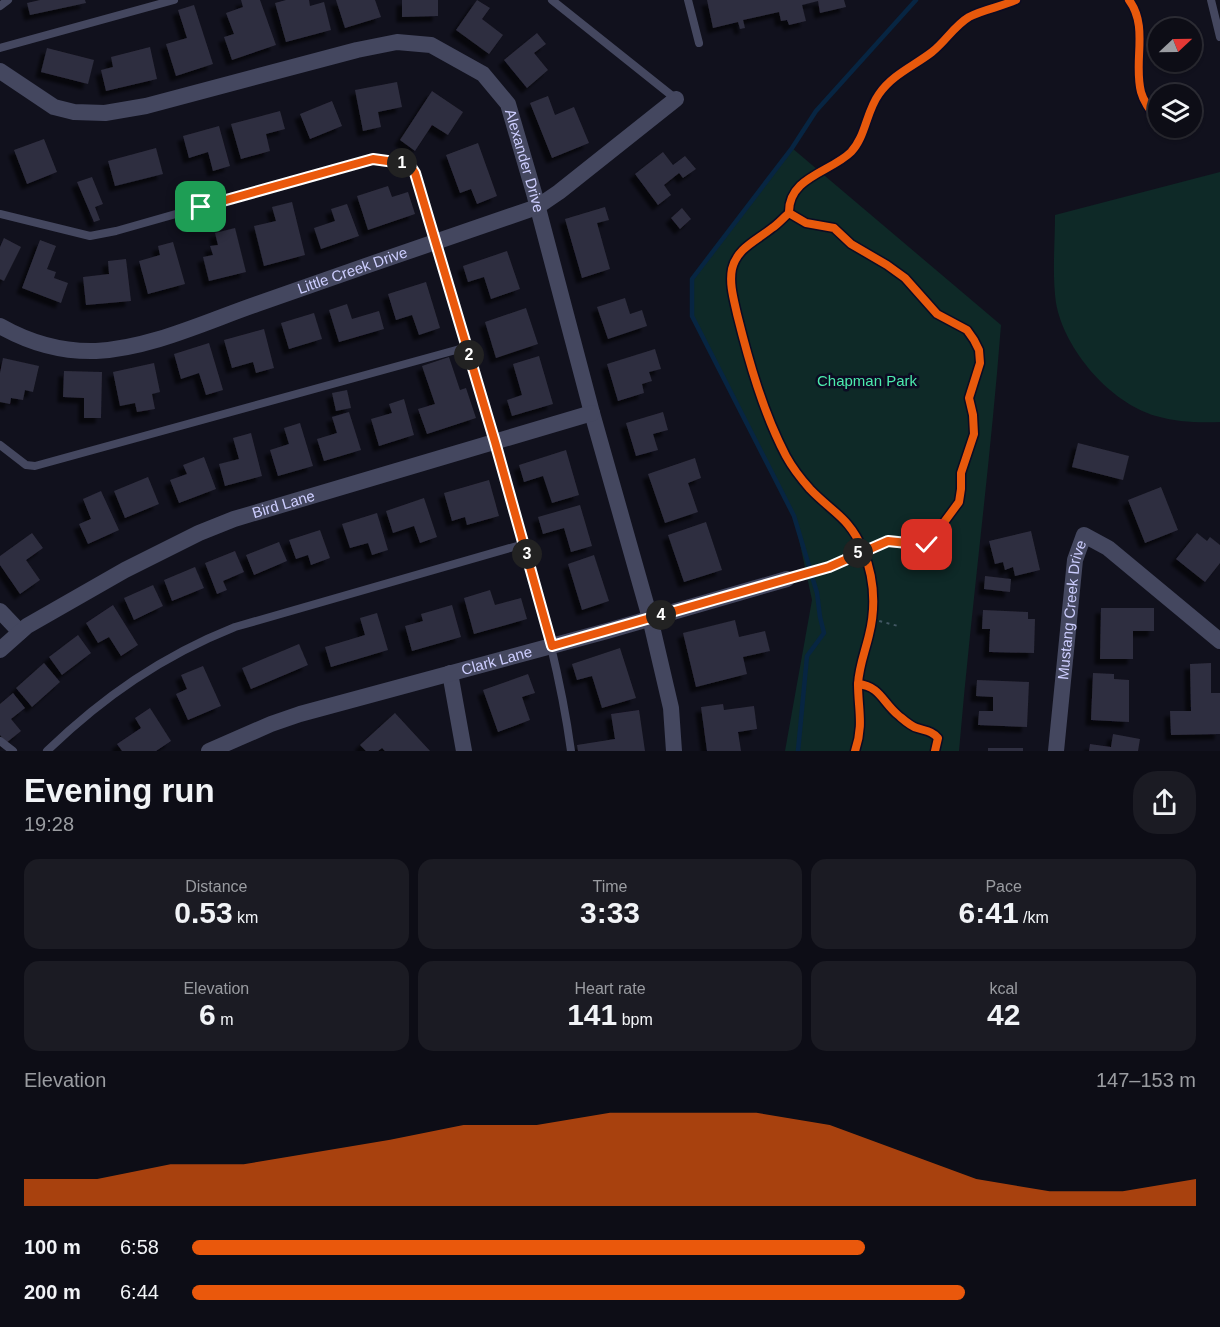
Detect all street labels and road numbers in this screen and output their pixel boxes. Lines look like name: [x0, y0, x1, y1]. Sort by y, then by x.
street label: Alexander Drive: [502, 107, 548, 214]
street label: Little Creek Drive: [295, 243, 409, 297]
street label: Bird Lane: [250, 487, 317, 521]
street label: Mustang Creek Drive: [1054, 538, 1089, 681]
street label: Clark Lane: [459, 643, 534, 678]

